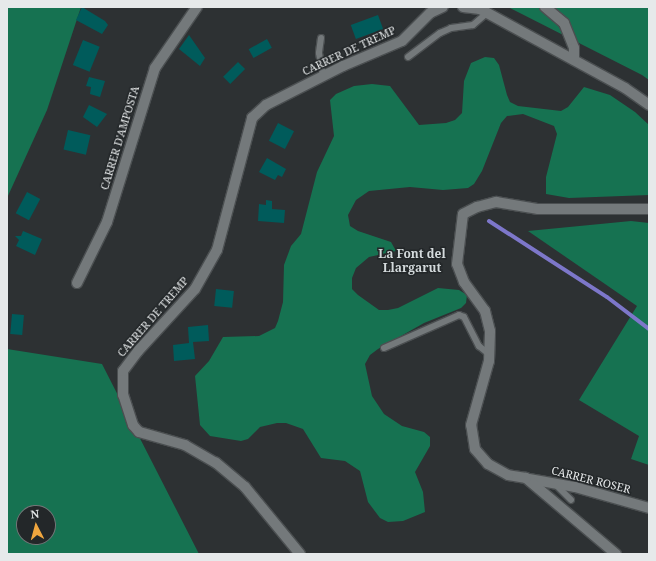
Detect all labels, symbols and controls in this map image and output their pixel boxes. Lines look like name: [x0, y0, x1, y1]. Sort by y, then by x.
street label: CARRER DE TREMP: [300, 24, 398, 78]
street label: CARRER D'AMPOSTA: [98, 84, 142, 192]
district label: La Font del Llargarut: [378, 247, 446, 275]
street label: CARRER DE TREMP: [115, 274, 191, 360]
street label: CARRER ROSER: [550, 464, 632, 496]
north arrow: [16, 505, 56, 545]
text: N: [30, 506, 40, 521]

